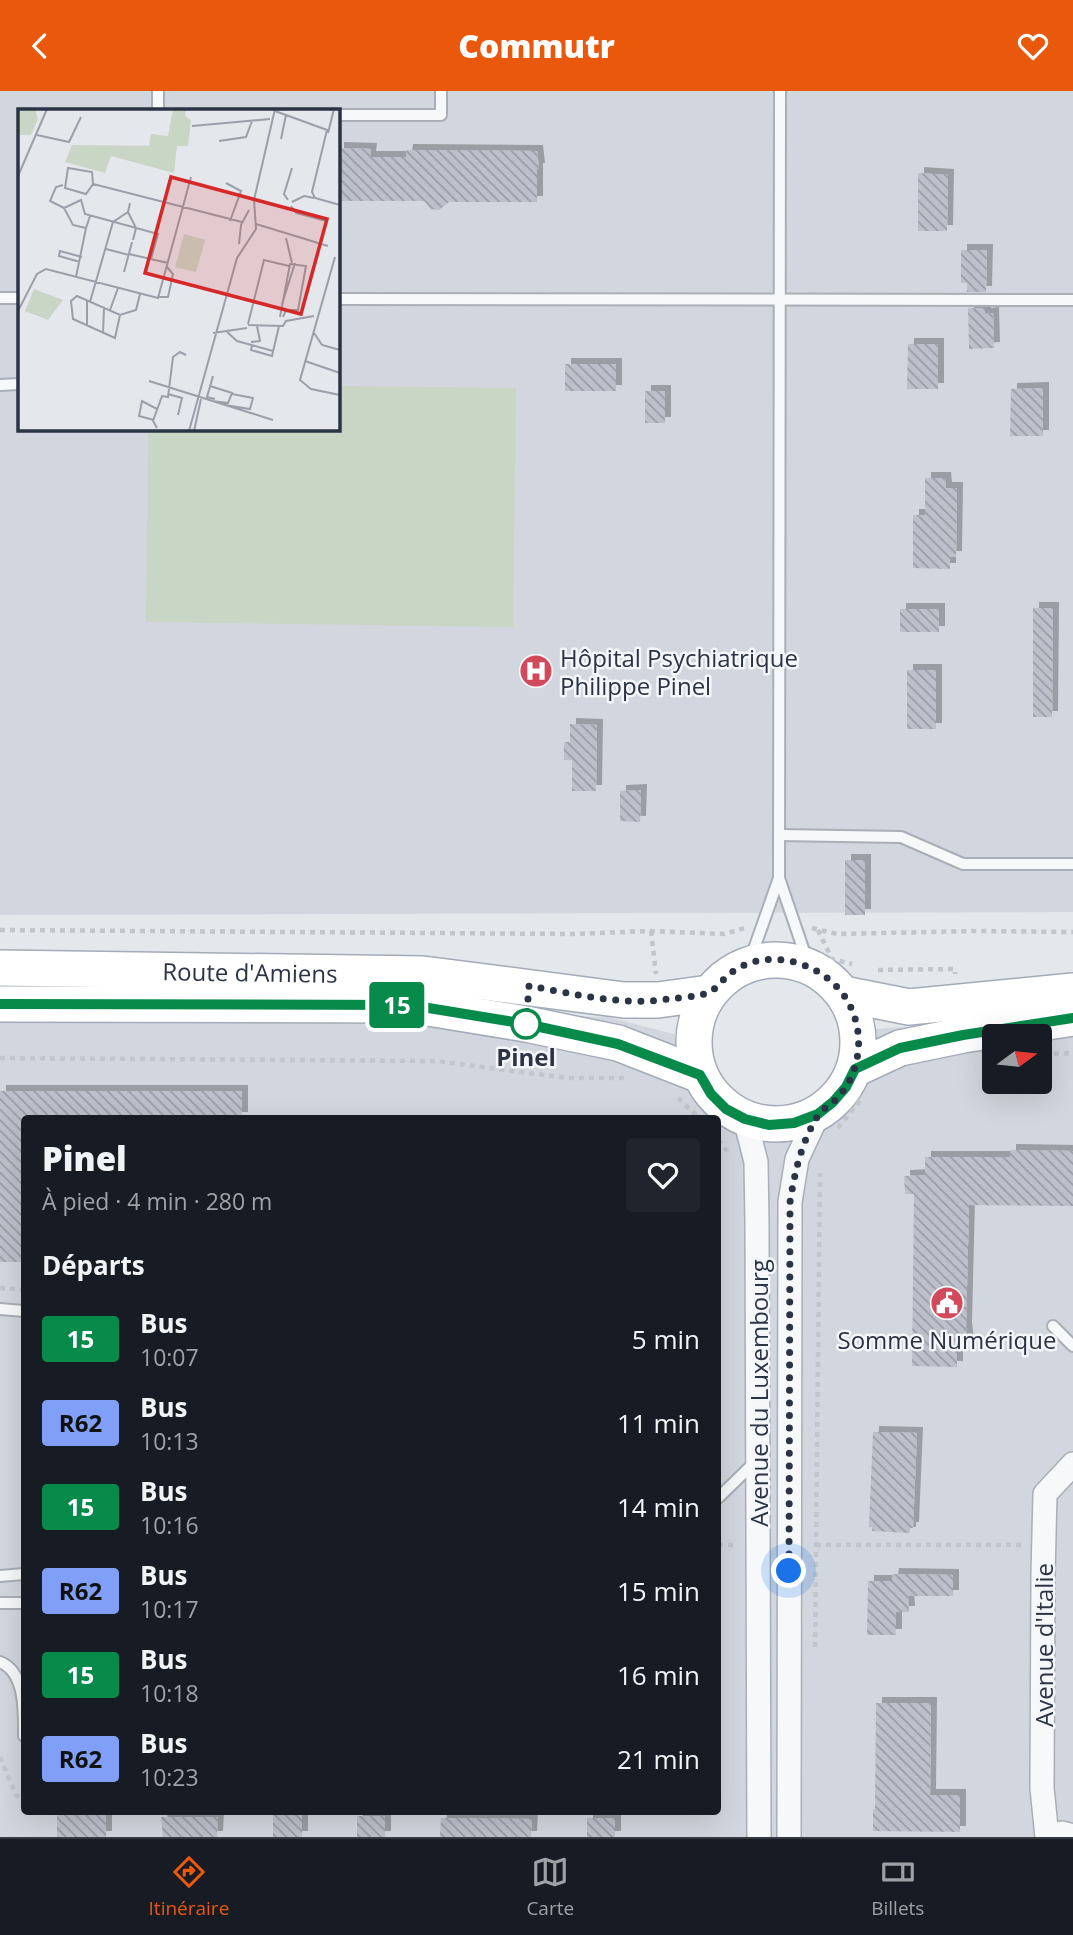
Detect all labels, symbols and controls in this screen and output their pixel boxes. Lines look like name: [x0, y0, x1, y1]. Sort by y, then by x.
text: Commutr: [458, 24, 615, 67]
icon: back: [21, 27, 59, 65]
icon: heart: [1014, 27, 1052, 65]
inset map: [18, 109, 340, 431]
place label: Hôpital Psychiatrique Philippe Pinel: [560, 641, 798, 702]
hospital icon: Hôpital Psychiatrique Philippe Pinel: [517, 652, 555, 690]
street label: Route d'Amiens: [162, 954, 338, 989]
line badge: 15: [366, 982, 428, 1028]
text: 15: [383, 988, 411, 1021]
marker: Pinel: [511, 1009, 541, 1039]
north arrow: [982, 1024, 1052, 1094]
map controls: [982, 1024, 1052, 1094]
place label: Pinel: [496, 1040, 556, 1073]
text: Pinel: [42, 1136, 127, 1181]
button: heart: [626, 1138, 700, 1212]
text: À pied · 4 min · 280 m: [42, 1185, 272, 1217]
text: Départs: [42, 1247, 145, 1283]
street label: Avenue du Luxembourg: [742, 1259, 775, 1527]
public building icon: Somme Numérique: [928, 1284, 966, 1322]
text: Bus: [140, 1305, 187, 1341]
text: 5 min: [632, 1321, 700, 1357]
text: 15: [67, 1322, 94, 1355]
place label: Somme Numérique: [838, 1323, 1056, 1356]
text: 10:07: [140, 1341, 199, 1373]
text: Bus: [140, 1389, 187, 1425]
text: 11 min: [617, 1405, 700, 1441]
text: R62: [59, 1406, 102, 1439]
text: 10:13: [140, 1425, 199, 1457]
text: Bus: [140, 1473, 187, 1509]
text: 14 min: [617, 1489, 700, 1525]
text: 15: [67, 1490, 94, 1523]
text: 10:16: [140, 1509, 199, 1541]
your location: [771, 1553, 806, 1588]
text: Bus: [140, 1557, 187, 1593]
street label: Avenue d'Italie: [1027, 1563, 1060, 1727]
text: 15 min: [617, 1573, 700, 1609]
text: R62: [59, 1574, 102, 1607]
text: 10:17: [140, 1593, 199, 1625]
text: Bus: [140, 1641, 187, 1677]
text: 16 min: [617, 1657, 700, 1693]
text: 15: [67, 1658, 94, 1691]
text: 10:18: [140, 1677, 199, 1709]
text: Bus: [140, 1725, 187, 1761]
text: 21 min: [617, 1741, 700, 1777]
text: R62: [59, 1742, 102, 1775]
text: 10:23: [140, 1761, 199, 1793]
tab: Itinéraire: [149, 1853, 229, 1921]
tab: Carte: [526, 1853, 574, 1921]
tab: Billets: [871, 1853, 924, 1921]

